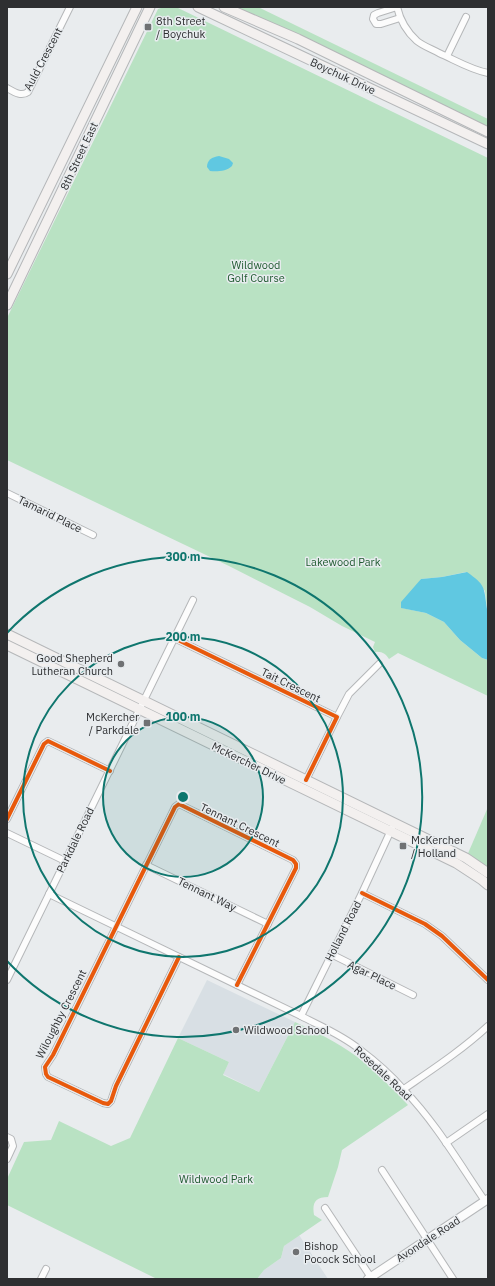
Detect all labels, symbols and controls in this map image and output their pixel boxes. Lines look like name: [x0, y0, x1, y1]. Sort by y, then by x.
place label: 8th Street / Boychuk: [156, 14, 206, 41]
marker: 8th Street / Boychuk: [143, 22, 153, 32]
street label: Auld Crescent: [21, 25, 65, 93]
street label: Boychuk Drive: [308, 55, 378, 97]
street label: 8th Street East: [57, 120, 101, 192]
park label: Wildwood Golf Course: [227, 258, 285, 285]
street label: Tamarid Place: [16, 492, 84, 536]
text: 300 m: [165, 549, 201, 564]
park label: Lakewood Park: [306, 555, 381, 569]
text: 200 m: [165, 629, 201, 644]
place label: Good Shepherd Lutheran Church: [31, 651, 113, 678]
marker: Good Shepherd Lutheran Church: [116, 659, 126, 669]
street label: Tait Crescent: [259, 665, 323, 705]
text: 100 m: [165, 709, 201, 724]
place label: McKercher / Parkdale: [86, 710, 139, 737]
marker: McKercher / Parkdale: [142, 718, 152, 728]
street label: McKercher Drive: [209, 739, 289, 787]
centre of rings: [176, 790, 190, 804]
street label: Tennant Crescent: [198, 800, 282, 850]
street label: Parkdale Road: [53, 805, 97, 875]
place label: McKercher / Holland: [411, 833, 464, 860]
marker: McKercher / Holland: [398, 841, 408, 851]
street label: Tennant Way: [175, 874, 239, 914]
street label: Holland Road: [322, 898, 364, 964]
street label: Agar Place: [345, 957, 399, 993]
street label: Wiloughby Crescent: [32, 967, 90, 1061]
place label: Wildwood School: [244, 1023, 329, 1037]
marker: Wildwood School: [231, 1025, 241, 1035]
street label: Rosedale Road: [351, 1043, 415, 1103]
park label: Wildwood Park: [179, 1172, 253, 1186]
street label: Avondale Road: [393, 1213, 463, 1265]
place label: Bishop Pocock School: [304, 1239, 376, 1266]
marker: Bishop Pocock School: [291, 1247, 301, 1257]

